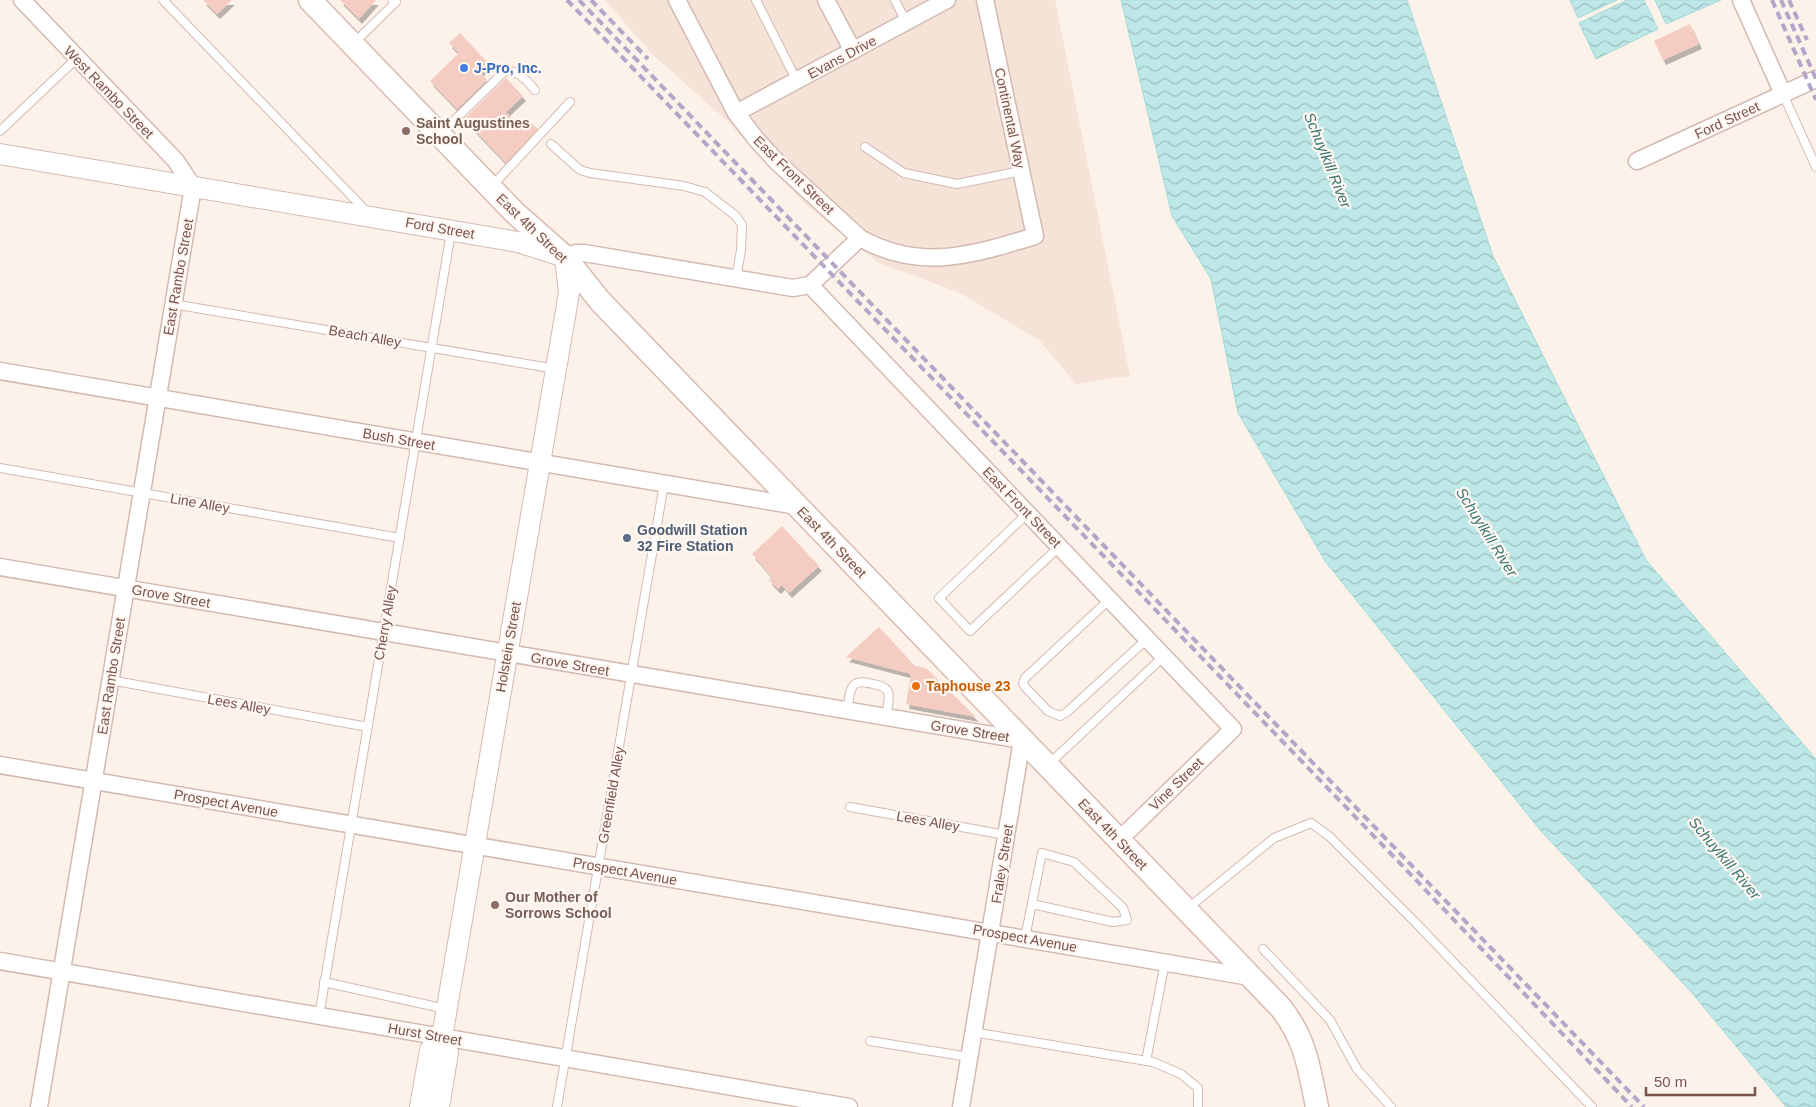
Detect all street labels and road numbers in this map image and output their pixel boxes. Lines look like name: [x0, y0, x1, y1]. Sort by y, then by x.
street label: Evans Drive: [805, 32, 879, 82]
street label: West Rambo Street: [61, 43, 157, 141]
street label: Continental Way: [992, 66, 1028, 170]
street label: Ford Street: [1692, 98, 1762, 142]
street label: East Front Street: [750, 132, 838, 218]
street label: East 4th Street: [493, 190, 571, 266]
street label: Ford Street: [404, 214, 476, 242]
street label: East Rambo Street: [160, 217, 196, 337]
street label: Beach Alley: [328, 322, 402, 350]
street label: Bush Street: [362, 425, 437, 453]
street label: East Front Street: [979, 463, 1065, 551]
street label: Line Alley: [169, 490, 231, 516]
street label: East 4th Street: [794, 503, 870, 581]
street label: Grove Street: [131, 581, 212, 611]
street label: Cherry Alley: [371, 584, 399, 662]
street label: Holstein Street: [492, 600, 524, 694]
street label: East Rambo Street: [94, 616, 128, 736]
street label: Grove Street: [530, 649, 611, 679]
street label: Lees Alley: [206, 691, 272, 717]
street label: Grove Street: [930, 717, 1011, 745]
street label: Greenfield Alley: [595, 745, 627, 845]
street label: Vine Street: [1146, 754, 1206, 814]
street label: Prospect Avenue: [173, 786, 280, 820]
street label: East 4th Street: [1075, 795, 1151, 873]
street label: Lees Alley: [895, 808, 961, 834]
street label: Fraley Street: [988, 823, 1016, 905]
street label: Prospect Avenue: [572, 854, 679, 888]
street label: Prospect Avenue: [972, 921, 1079, 955]
street label: Hurst Street: [387, 1020, 463, 1048]

